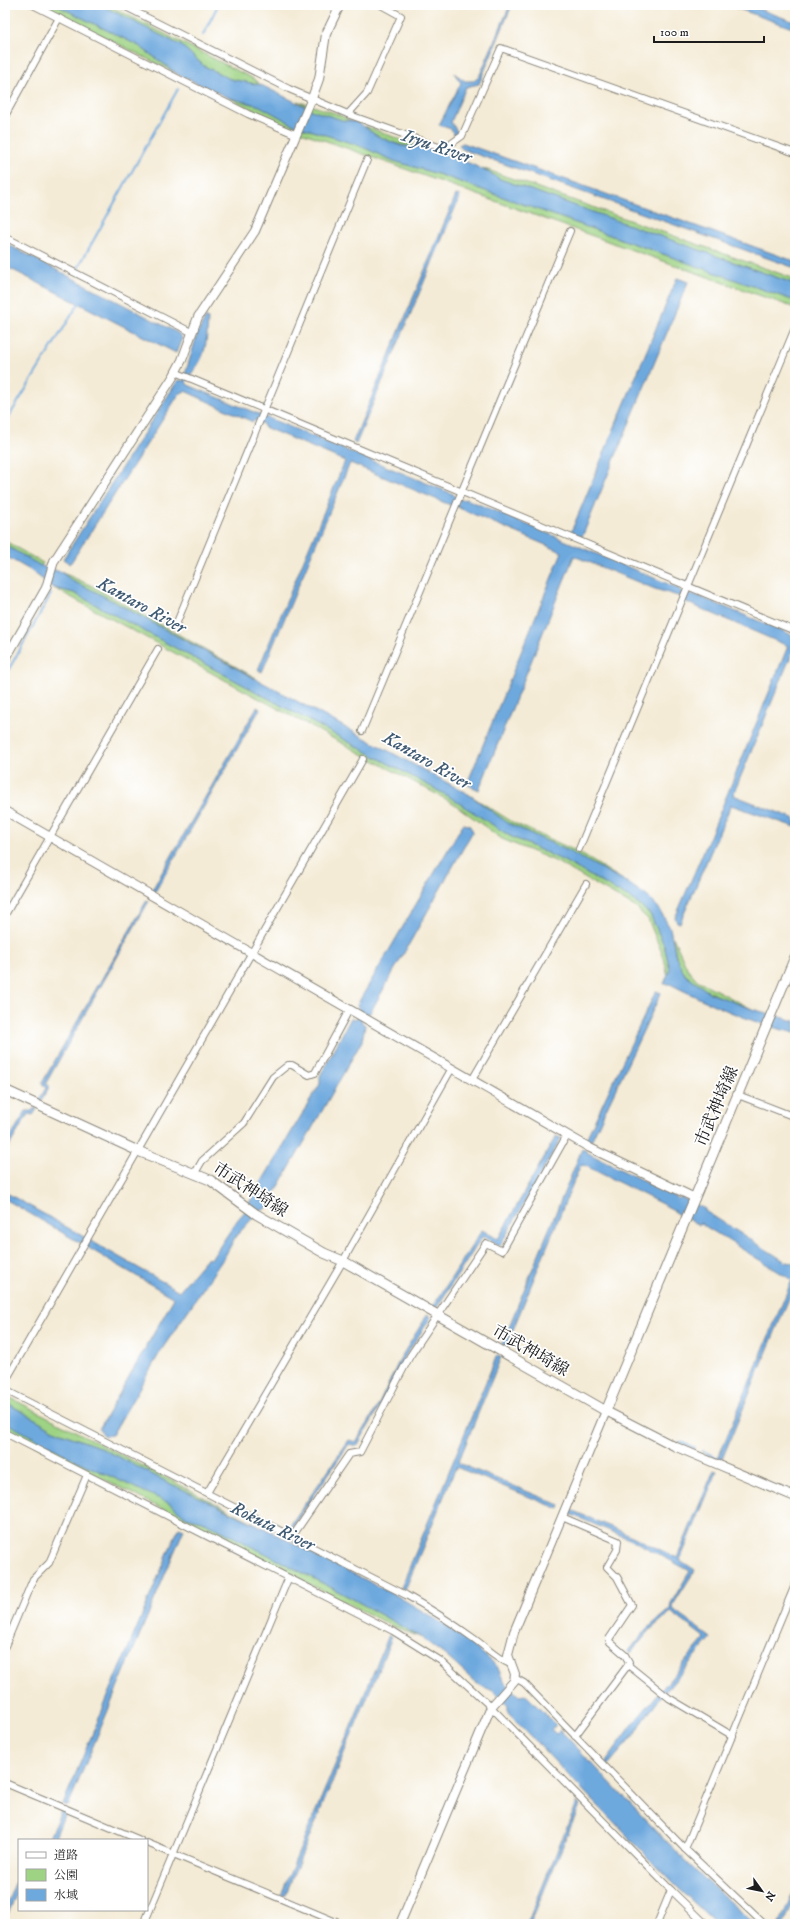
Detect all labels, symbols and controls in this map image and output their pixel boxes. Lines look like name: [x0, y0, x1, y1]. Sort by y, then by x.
scale bar: [654, 18, 764, 44]
text: 100 m: [660, 25, 689, 40]
water label: Iryu River: [398, 125, 476, 170]
water label: Kantaro River: [93, 572, 191, 640]
water label: Kantaro River: [378, 726, 476, 796]
street label: 市武神埼線: [690, 1063, 744, 1150]
street label: 市武神埼線: [209, 1157, 292, 1222]
street label: 市武神埼線: [488, 1320, 573, 1382]
water label: Rokuta River: [226, 1497, 319, 1557]
legend: [18, 1839, 148, 1911]
text: 道路: [54, 1848, 78, 1863]
text: 公園: [54, 1868, 78, 1883]
north arrow: [742, 1871, 782, 1911]
text: 水域: [54, 1888, 78, 1903]
text: N: [761, 1888, 778, 1904]

